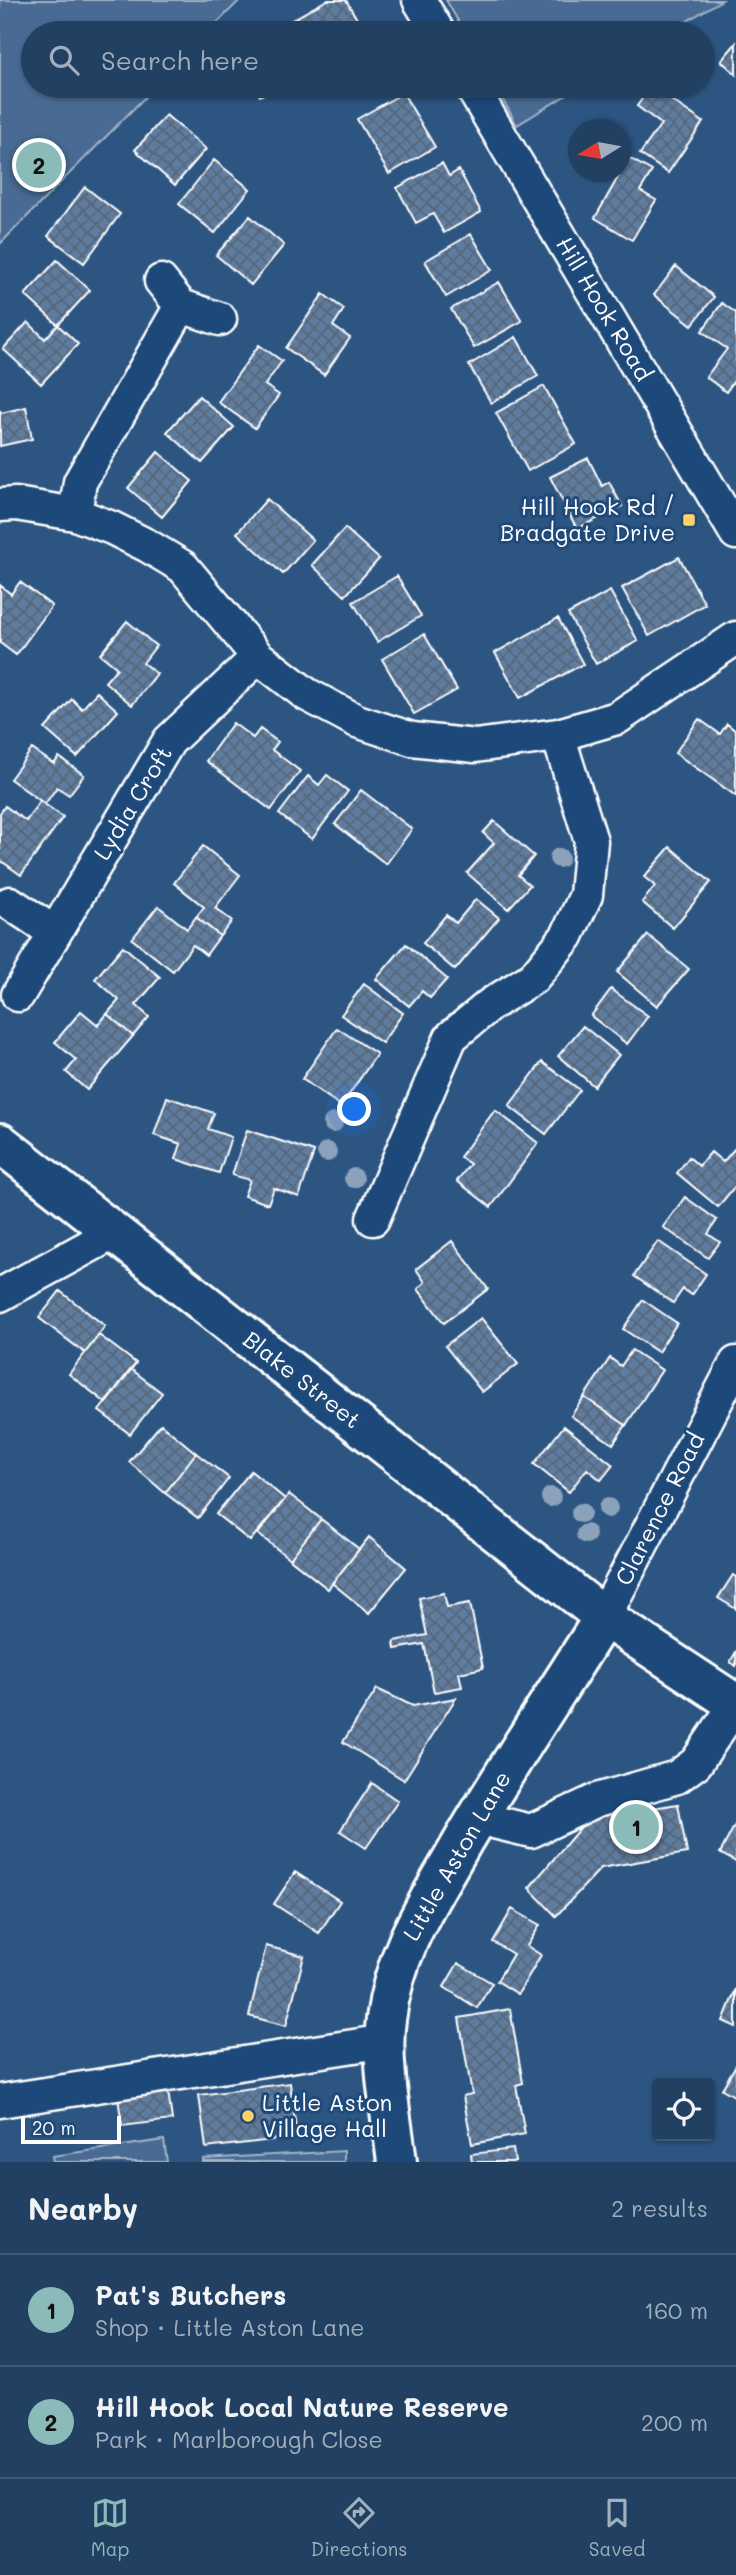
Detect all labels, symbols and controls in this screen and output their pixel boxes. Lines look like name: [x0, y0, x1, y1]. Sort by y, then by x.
search box: [21, 21, 715, 98]
icon: search: [45, 41, 83, 79]
text: Search here: [101, 43, 259, 77]
north arrow: [568, 119, 631, 182]
pin: 2: [16, 139, 62, 191]
street label: Hill Hook Road: [550, 231, 660, 386]
place label: Hill Hook Rd / Bradgate Drive: [500, 491, 675, 547]
marker: Hill Hook Rd / Bradgate Drive: [681, 512, 697, 528]
street label: Lydia Croft: [86, 740, 178, 865]
your location: [337, 1092, 371, 1126]
street label: Blake Street: [238, 1324, 368, 1435]
street label: Clarence Road: [608, 1427, 710, 1590]
street label: Little Aston Lane: [395, 1765, 517, 1946]
pin: 1: [613, 1801, 659, 1853]
map controls: [652, 2078, 715, 2141]
button: locate: [652, 2078, 715, 2141]
place label: Little Aston Village Hall: [262, 2087, 392, 2143]
marker: Little Aston Village Hall: [240, 2108, 256, 2124]
scale bar: [21, 2113, 121, 2145]
text: 20 m: [32, 2115, 76, 2140]
text: Nearby: [28, 2188, 138, 2228]
text: 2 results: [611, 2193, 708, 2223]
text: Pat's Butchers: [95, 2278, 286, 2312]
text: 1: [46, 2295, 56, 2325]
text: 160 m: [644, 2295, 708, 2325]
text: Shop · Little Aston Lane: [95, 2312, 365, 2342]
text: Hill Hook Local Nature Reserve: [95, 2390, 509, 2424]
text: 2: [45, 2407, 57, 2437]
text: 200 m: [641, 2407, 708, 2437]
text: Park · Marlborough Close: [95, 2424, 383, 2454]
tab: Map: [91, 2494, 129, 2561]
tab: Directions: [311, 2494, 407, 2561]
tab: Saved: [589, 2494, 645, 2561]

